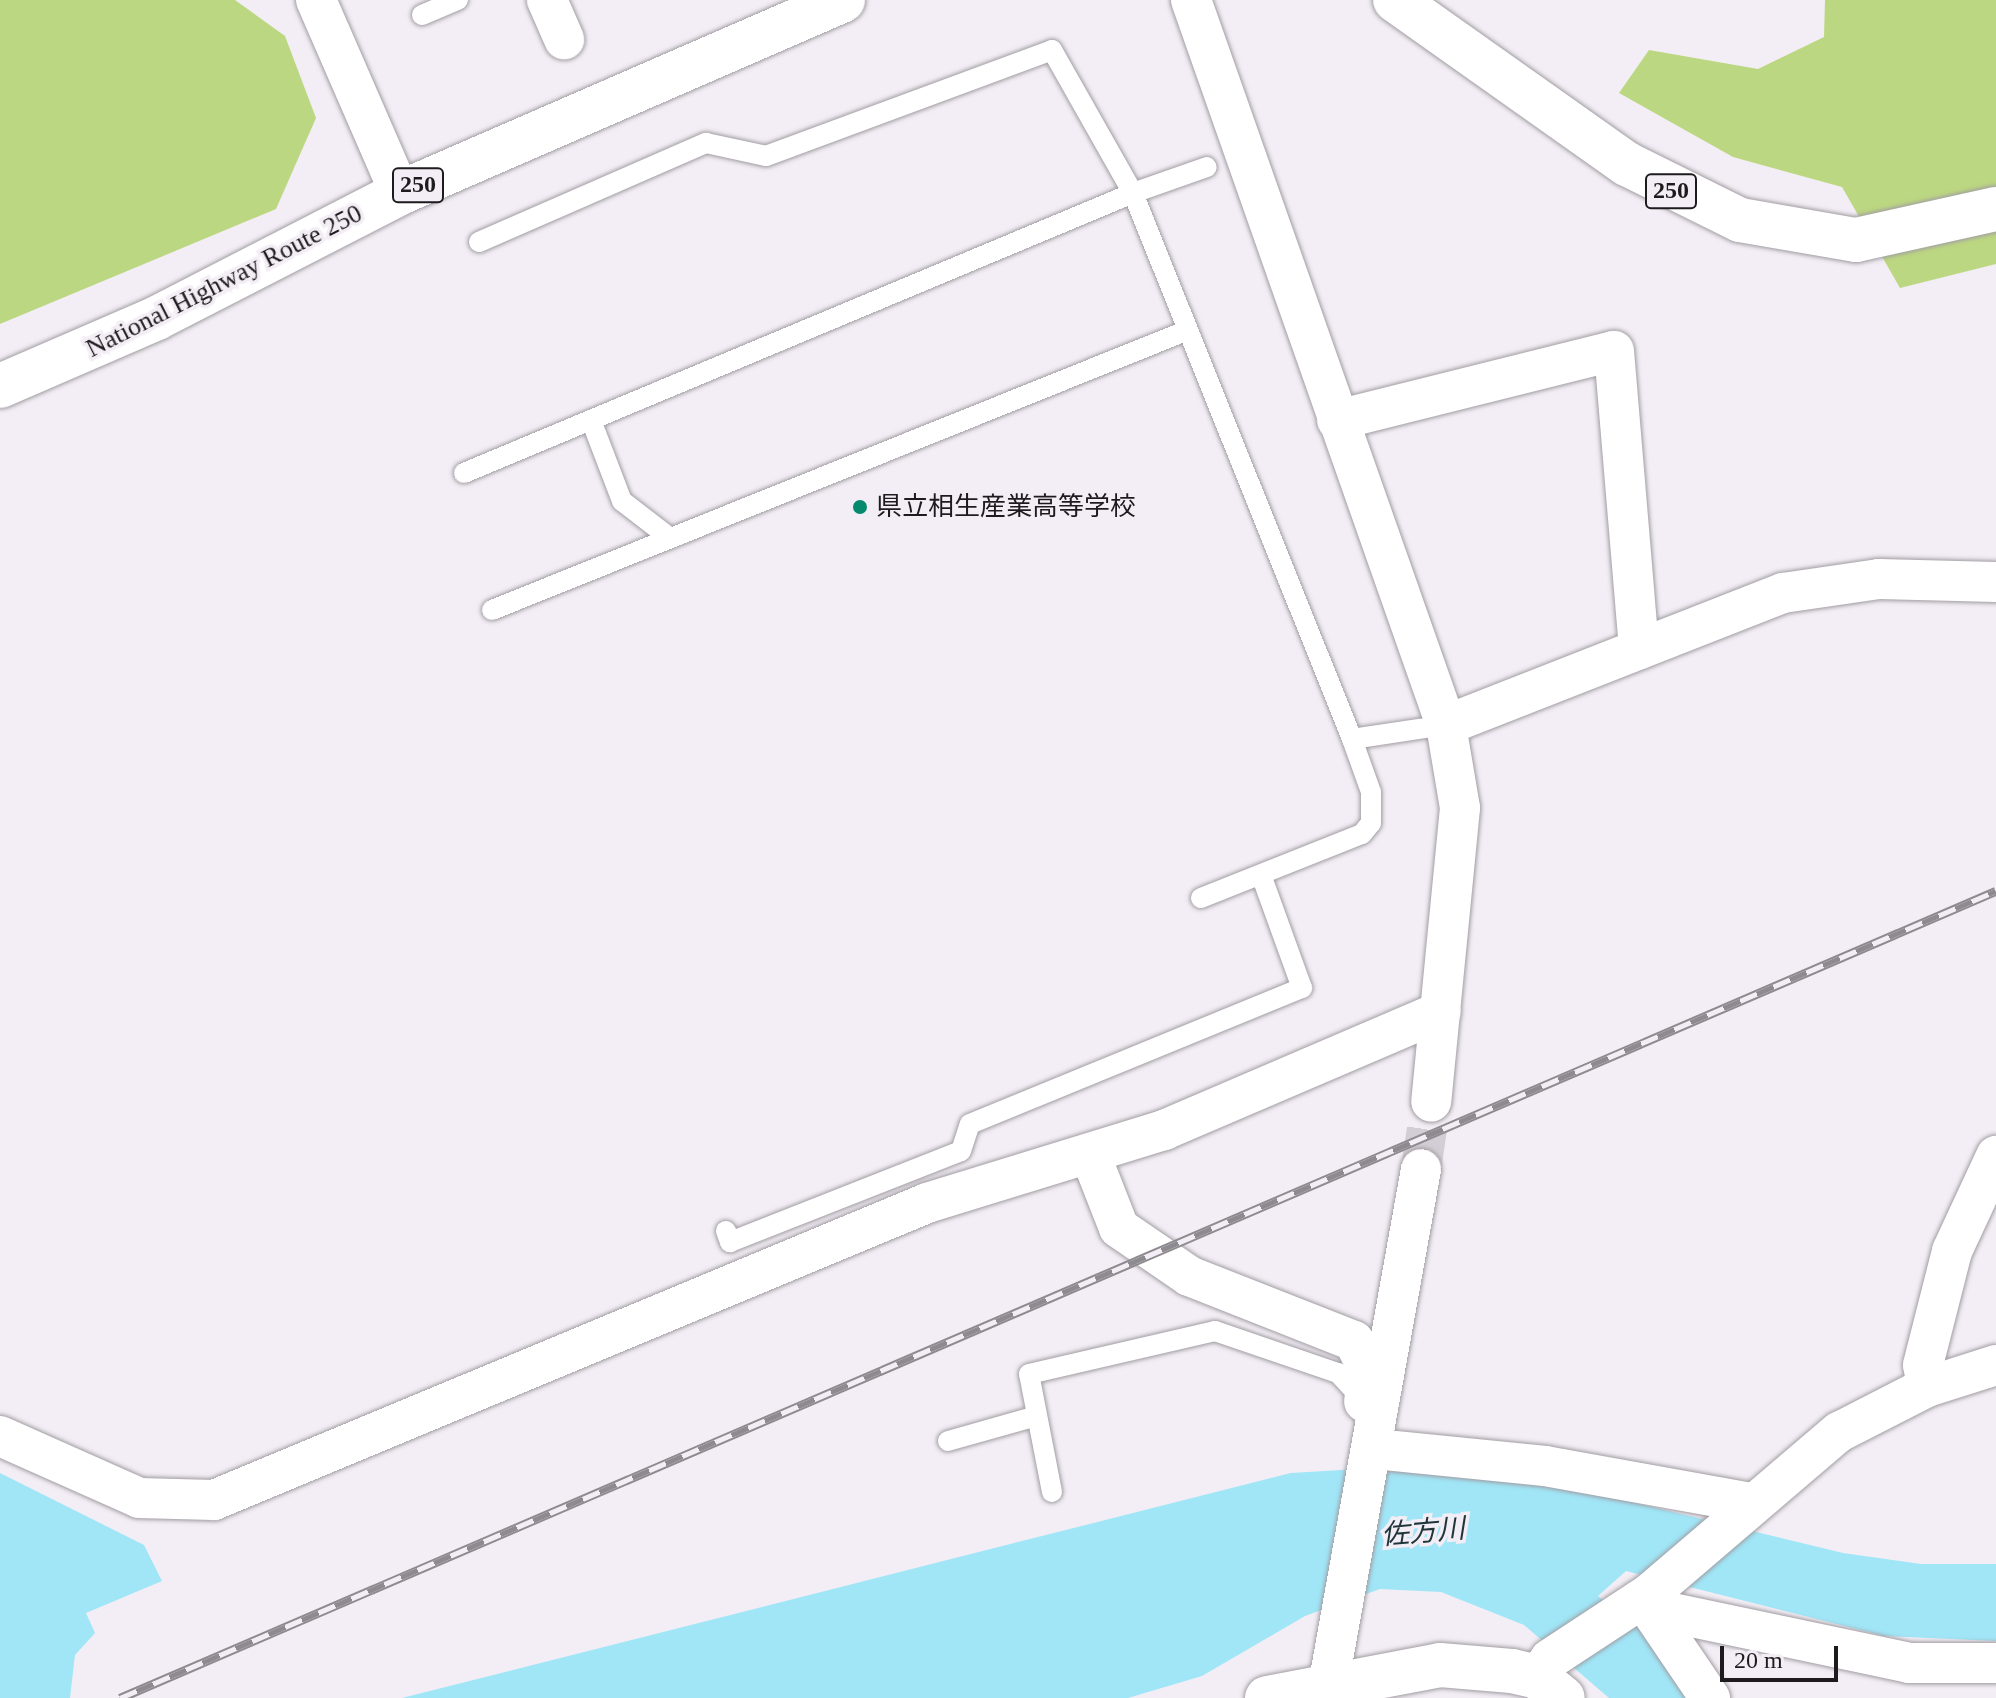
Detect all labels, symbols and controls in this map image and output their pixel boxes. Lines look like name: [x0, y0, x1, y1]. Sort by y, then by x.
road number: 250: [392, 165, 444, 205]
road number: 250: [1645, 171, 1697, 211]
street label: National Highway Route 250: [81, 198, 367, 364]
place label: 県立相生産業高等学校: [876, 491, 1136, 523]
marker: 県立相生産業高等学校: [851, 498, 869, 516]
water label: 佐方川: [1380, 1512, 1466, 1552]
scale bar: [1724, 1630, 1842, 1680]
text: 20 m: [1734, 1647, 1783, 1673]

